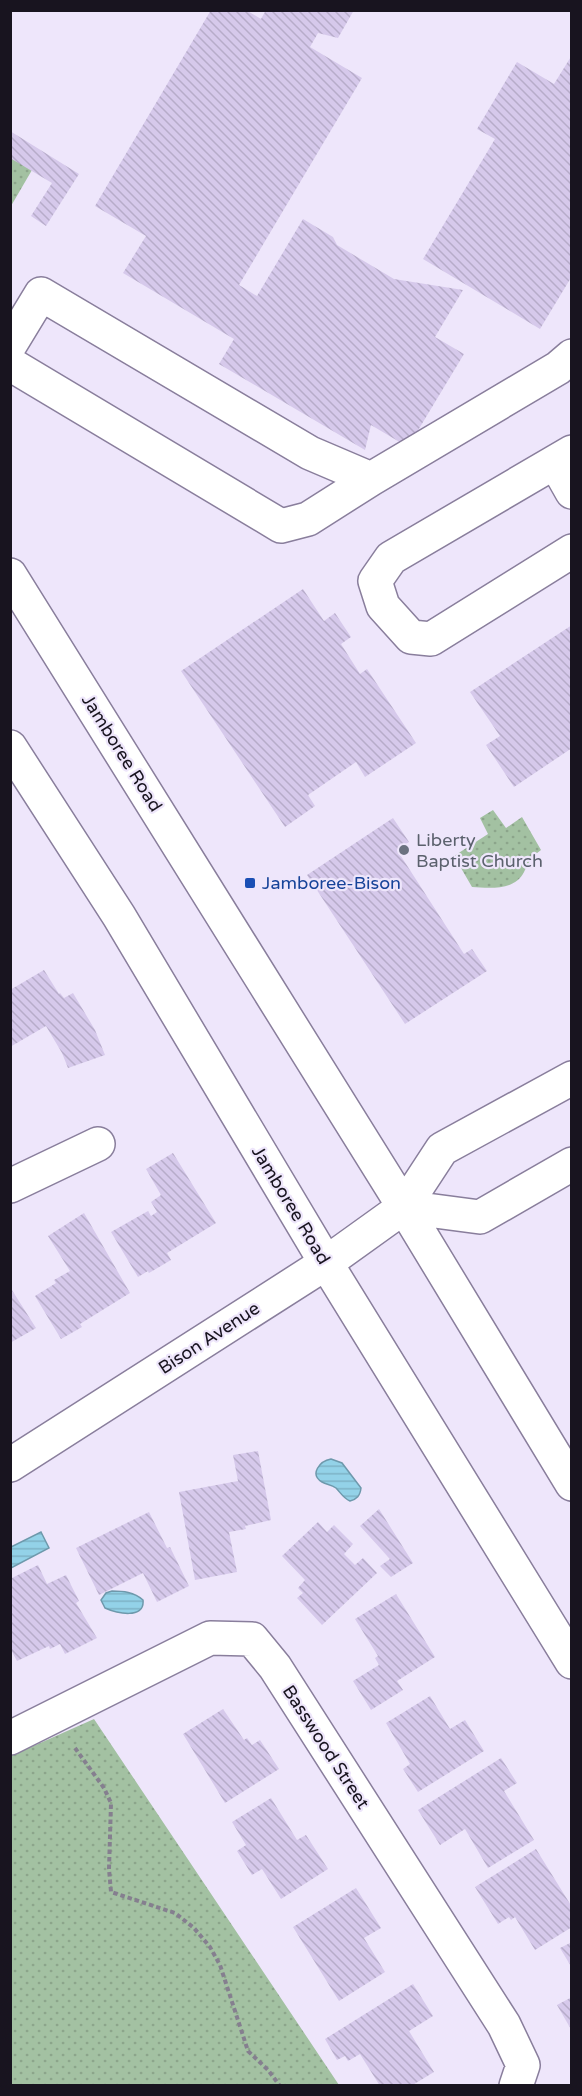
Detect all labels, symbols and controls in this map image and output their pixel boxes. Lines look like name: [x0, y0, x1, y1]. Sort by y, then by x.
street label: Jamboree Road: [77, 690, 167, 816]
place label: Liberty Baptist Church: [416, 829, 543, 872]
marker: Liberty Baptist Church: [397, 843, 411, 857]
place label: Jamboree-Bison: [262, 872, 401, 894]
marker: Jamboree-Bison: [243, 876, 257, 890]
street label: Jamboree Road: [247, 1142, 335, 1268]
street label: Bison Avenue: [154, 1297, 264, 1379]
street label: Basswood Street: [278, 1681, 374, 1813]

